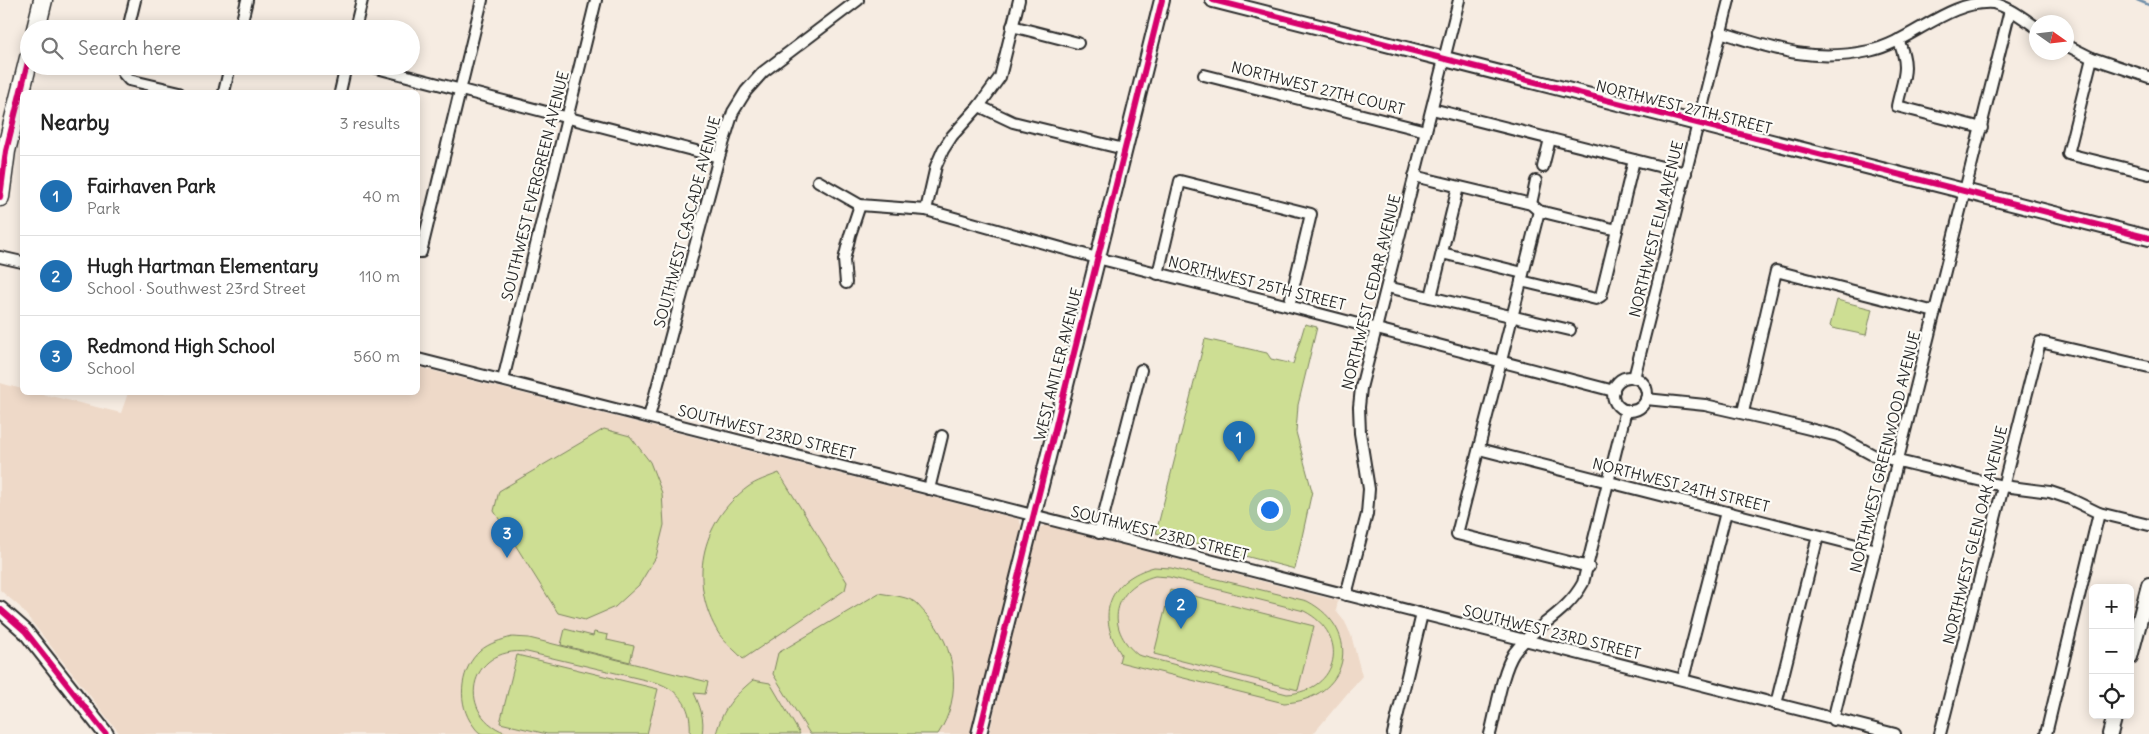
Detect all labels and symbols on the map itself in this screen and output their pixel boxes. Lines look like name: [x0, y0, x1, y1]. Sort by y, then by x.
north arrow: [2029, 15, 2074, 60]
street label: NORTHWEST 27TH COURT: [1229, 57, 1407, 119]
street label: SOUTHWEST EVERGREEN AVENUE: [497, 69, 573, 303]
street label: NORTHWEST 27TH STREET: [1594, 76, 1774, 138]
street label: SOUTHWEST CASCADE AVENUE: [650, 114, 724, 330]
street label: NORTHWEST ELM AVENUE: [1625, 139, 1687, 319]
street label: NORTHWEST CEDAR AVENUE: [1338, 192, 1405, 392]
street label: NORTHWEST 25TH STREET: [1166, 252, 1348, 314]
street label: WEST ANTLER AVENUE: [1030, 285, 1086, 442]
street label: NORTHWEST GREENWOOD AVENUE: [1846, 329, 1924, 575]
street label: SOUTHWEST 23RD STREET: [676, 401, 858, 463]
pin: 1: [1223, 421, 1255, 462]
street label: NORTHWEST GLEN OAK AVENUE: [1939, 424, 2011, 646]
street label: NORTHWEST 24TH STREET: [1591, 454, 1772, 516]
your location: [1257, 497, 1283, 523]
street label: SOUTHWEST 23RD STREET: [1069, 502, 1251, 564]
pin: 3: [491, 517, 523, 558]
pin: 2: [1165, 588, 1197, 629]
street label: SOUTHWEST 23RD STREET: [1461, 601, 1643, 663]

